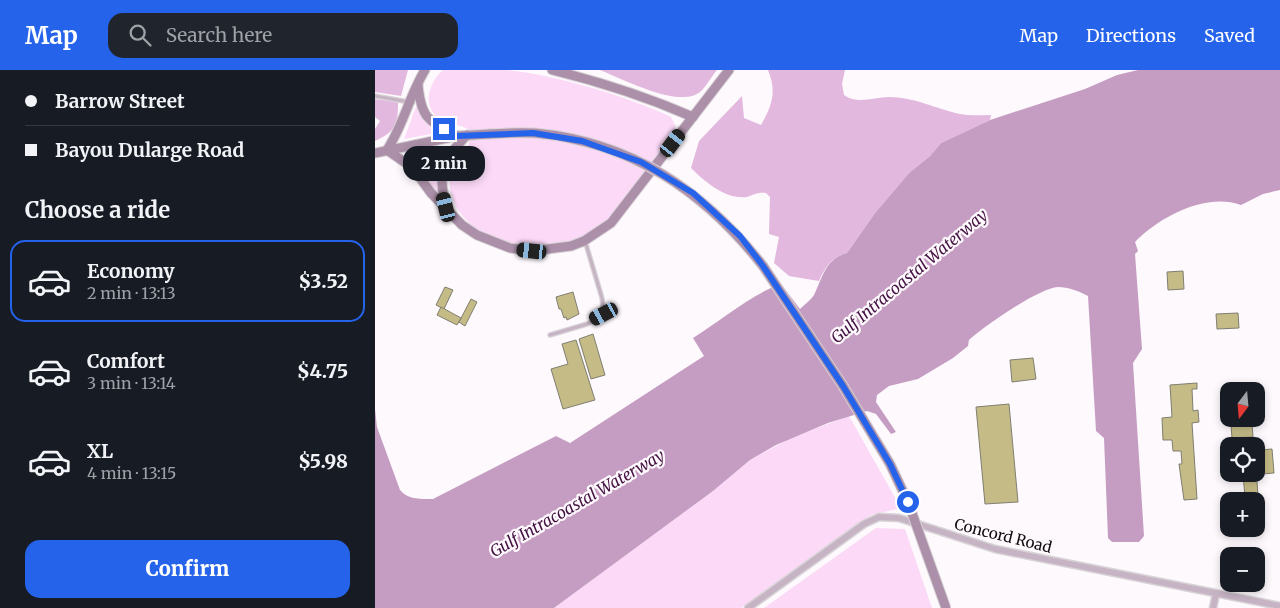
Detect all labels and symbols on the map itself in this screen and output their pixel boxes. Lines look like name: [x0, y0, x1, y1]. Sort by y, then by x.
route end: [433, 118, 455, 140]
car: [657, 127, 688, 159]
callout: 2 min: [403, 146, 485, 182]
car: [435, 191, 456, 223]
water label: Gulf Intracoastal Waterway: [827, 204, 992, 347]
car: [516, 242, 547, 260]
car: [587, 300, 620, 328]
north arrow: [1220, 382, 1265, 428]
water label: Gulf Intracoastal Waterway: [486, 445, 668, 561]
route start: [897, 491, 919, 513]
street label: Concord Road: [952, 514, 1054, 557]

